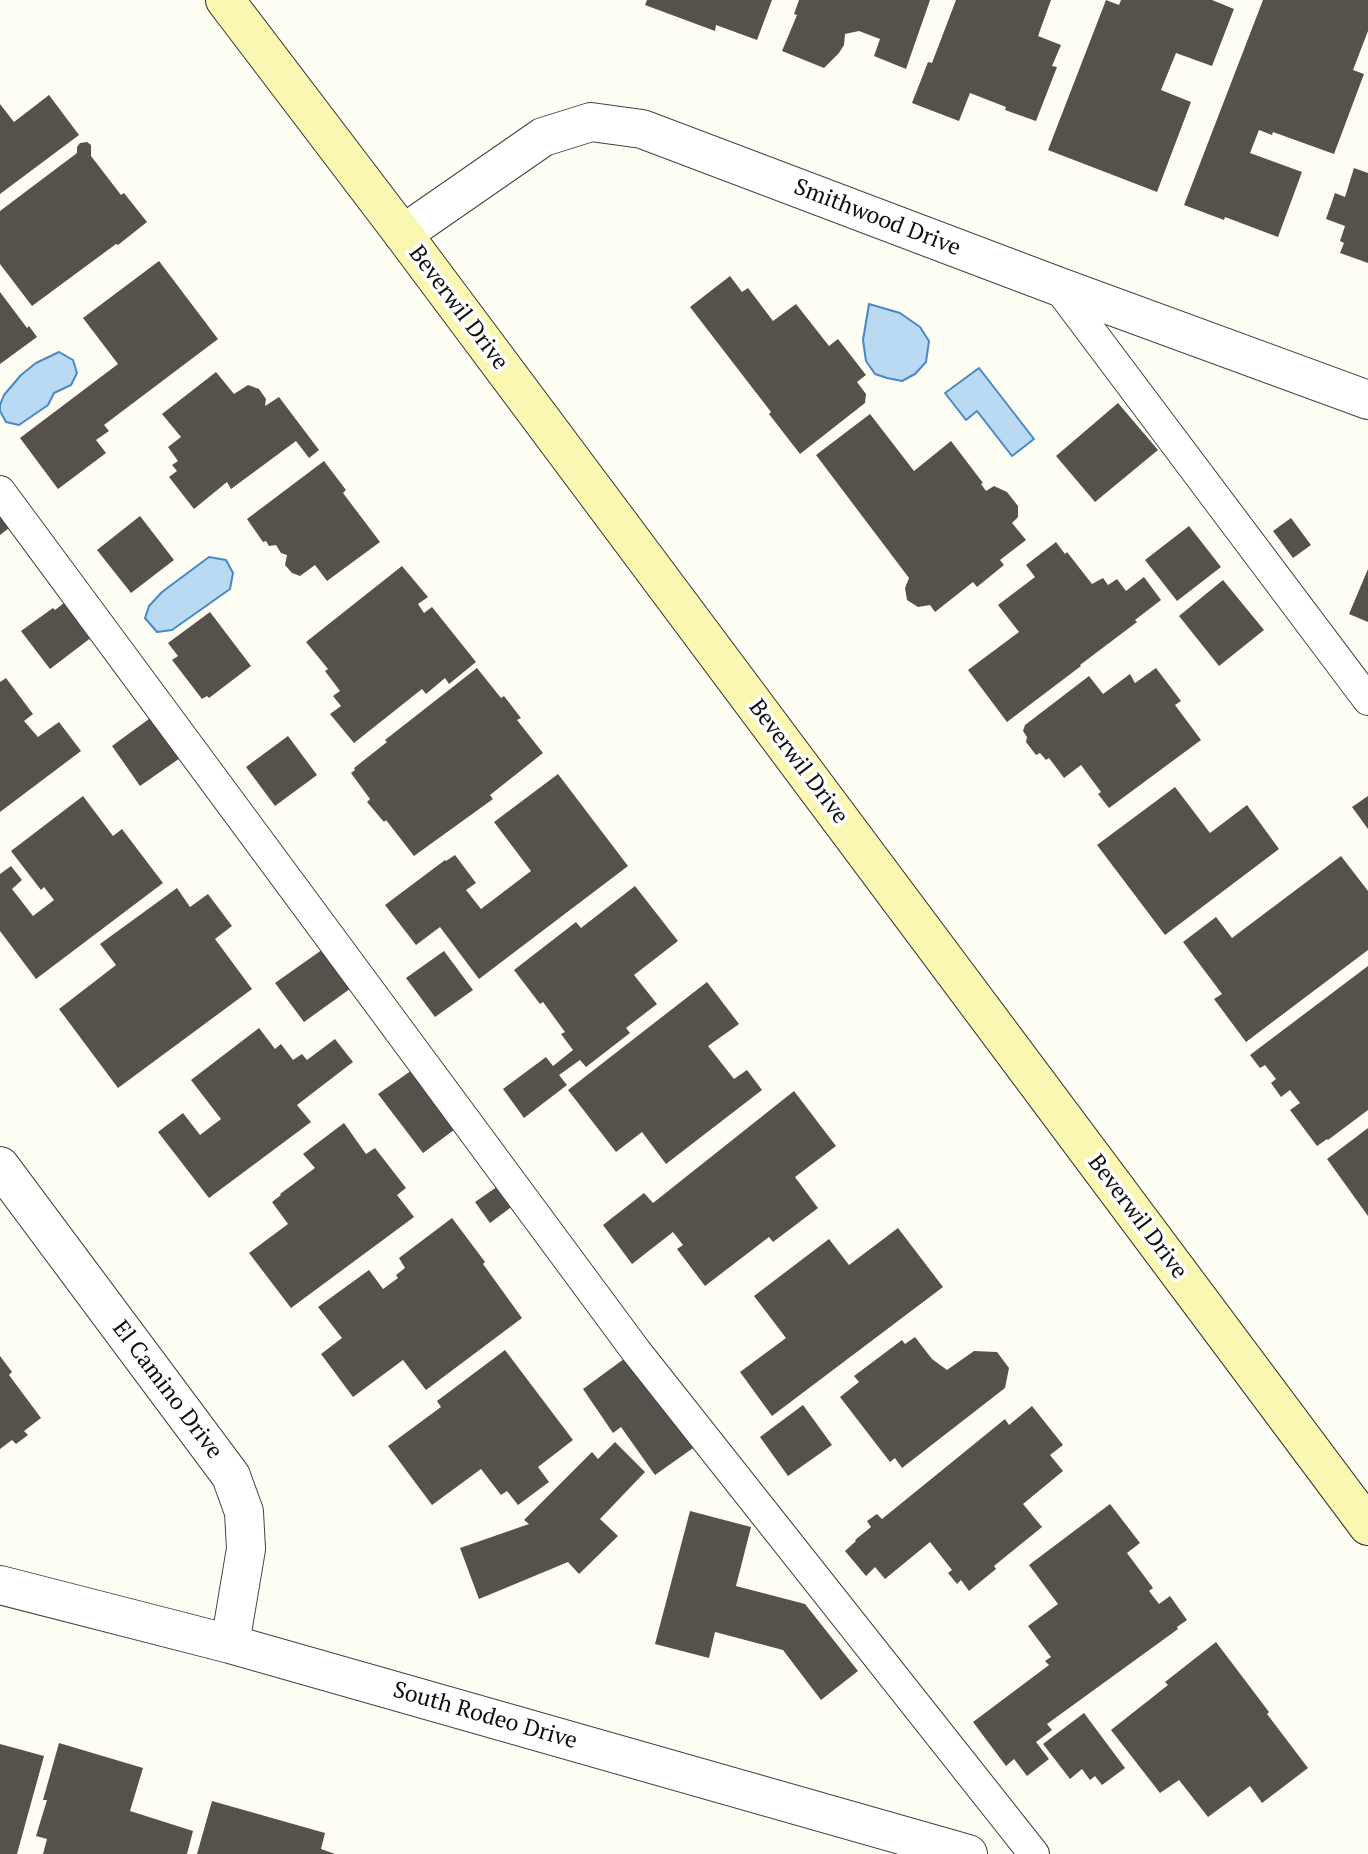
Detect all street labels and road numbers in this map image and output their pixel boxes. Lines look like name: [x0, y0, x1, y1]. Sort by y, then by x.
street label: Smithwood Drive: [790, 174, 964, 262]
street label: Beverwil Drive: [402, 241, 514, 375]
street label: Beverwil Drive: [742, 695, 854, 829]
street label: Beverwil Drive: [1081, 1150, 1193, 1284]
street label: El Camino Drive: [106, 1315, 228, 1465]
street label: South Rodeo Drive: [390, 1677, 580, 1755]

